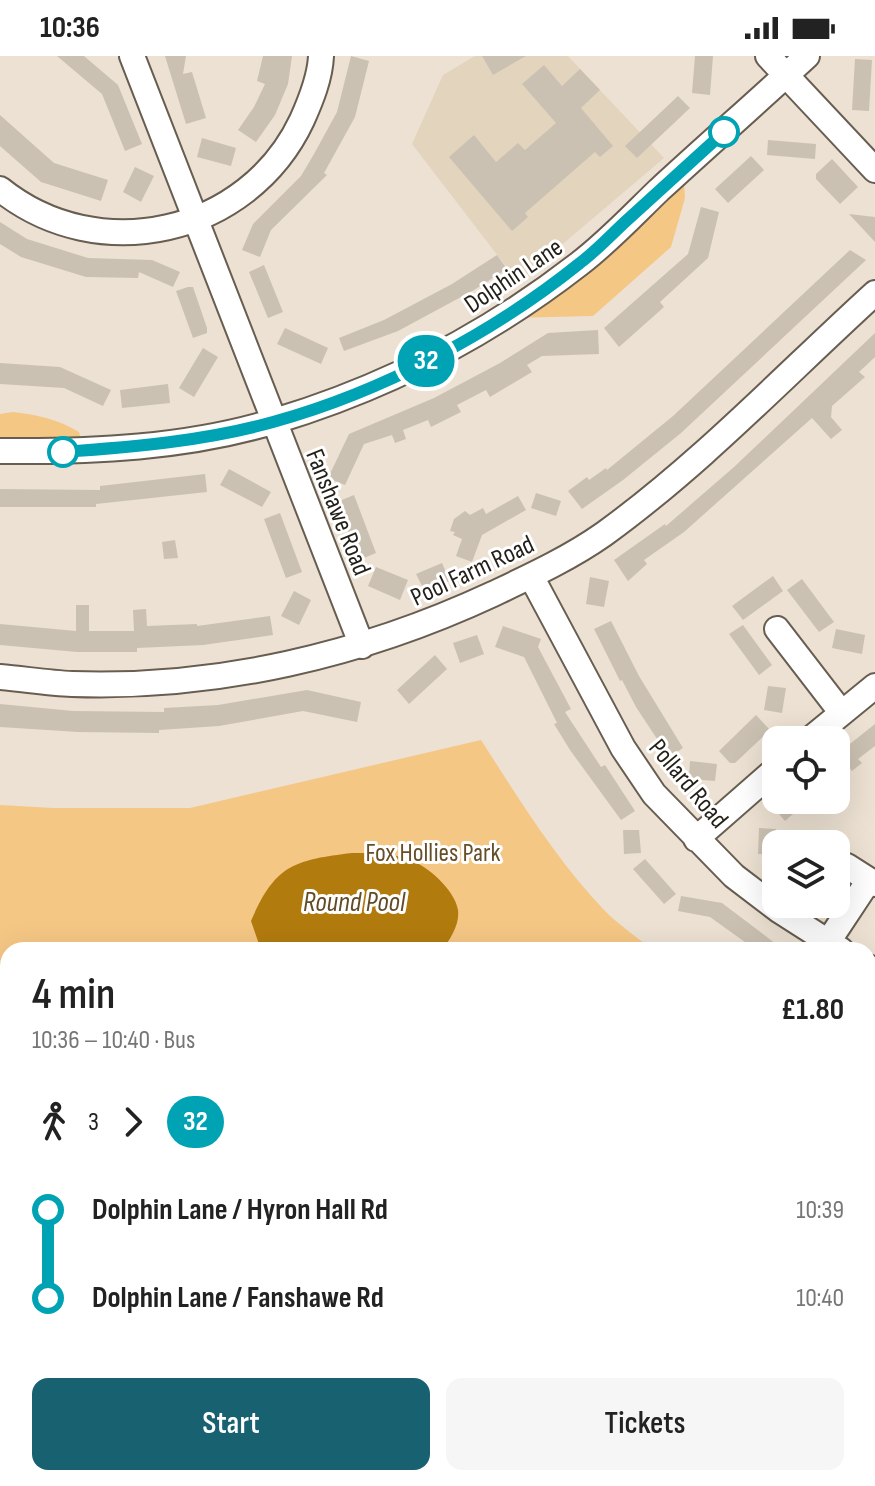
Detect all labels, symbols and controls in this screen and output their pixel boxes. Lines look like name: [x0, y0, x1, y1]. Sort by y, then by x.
text: 10:36: [40, 10, 100, 46]
unlabelled marker: [709, 117, 739, 147]
street label: Dolphin Lane: [459, 232, 569, 320]
line badge: 32: [390, 335, 462, 387]
text: 32: [414, 344, 438, 377]
unlabelled marker: [48, 437, 78, 467]
street label: Fanshawe Road: [298, 445, 377, 580]
street label: Pool Farm Road: [406, 529, 539, 613]
map controls: [762, 726, 850, 918]
button: locate: [762, 726, 850, 814]
street label: Pollard Road: [642, 733, 734, 835]
button: layers: [762, 830, 850, 918]
park label: Fox Hollies Park: [366, 838, 501, 869]
water label: Round Pool: [303, 886, 406, 919]
text: 4 min: [32, 968, 115, 1021]
text: £1.80: [781, 992, 844, 1028]
text: 10:36 – 10:40 · Bus: [32, 1025, 195, 1056]
icon: walk: [32, 1100, 76, 1144]
icon: forward: [111, 1100, 155, 1144]
text: 32: [183, 1105, 208, 1138]
text: 3: [88, 1107, 99, 1138]
text: Dolphin Lane / Hyron Hall Rd: [92, 1192, 388, 1228]
text: 10:39: [796, 1195, 844, 1226]
text: Dolphin Lane / Fanshawe Rd: [92, 1280, 384, 1316]
text: 10:40: [796, 1283, 844, 1314]
button: Start: [32, 1378, 430, 1470]
button: Tickets: [446, 1378, 844, 1470]

